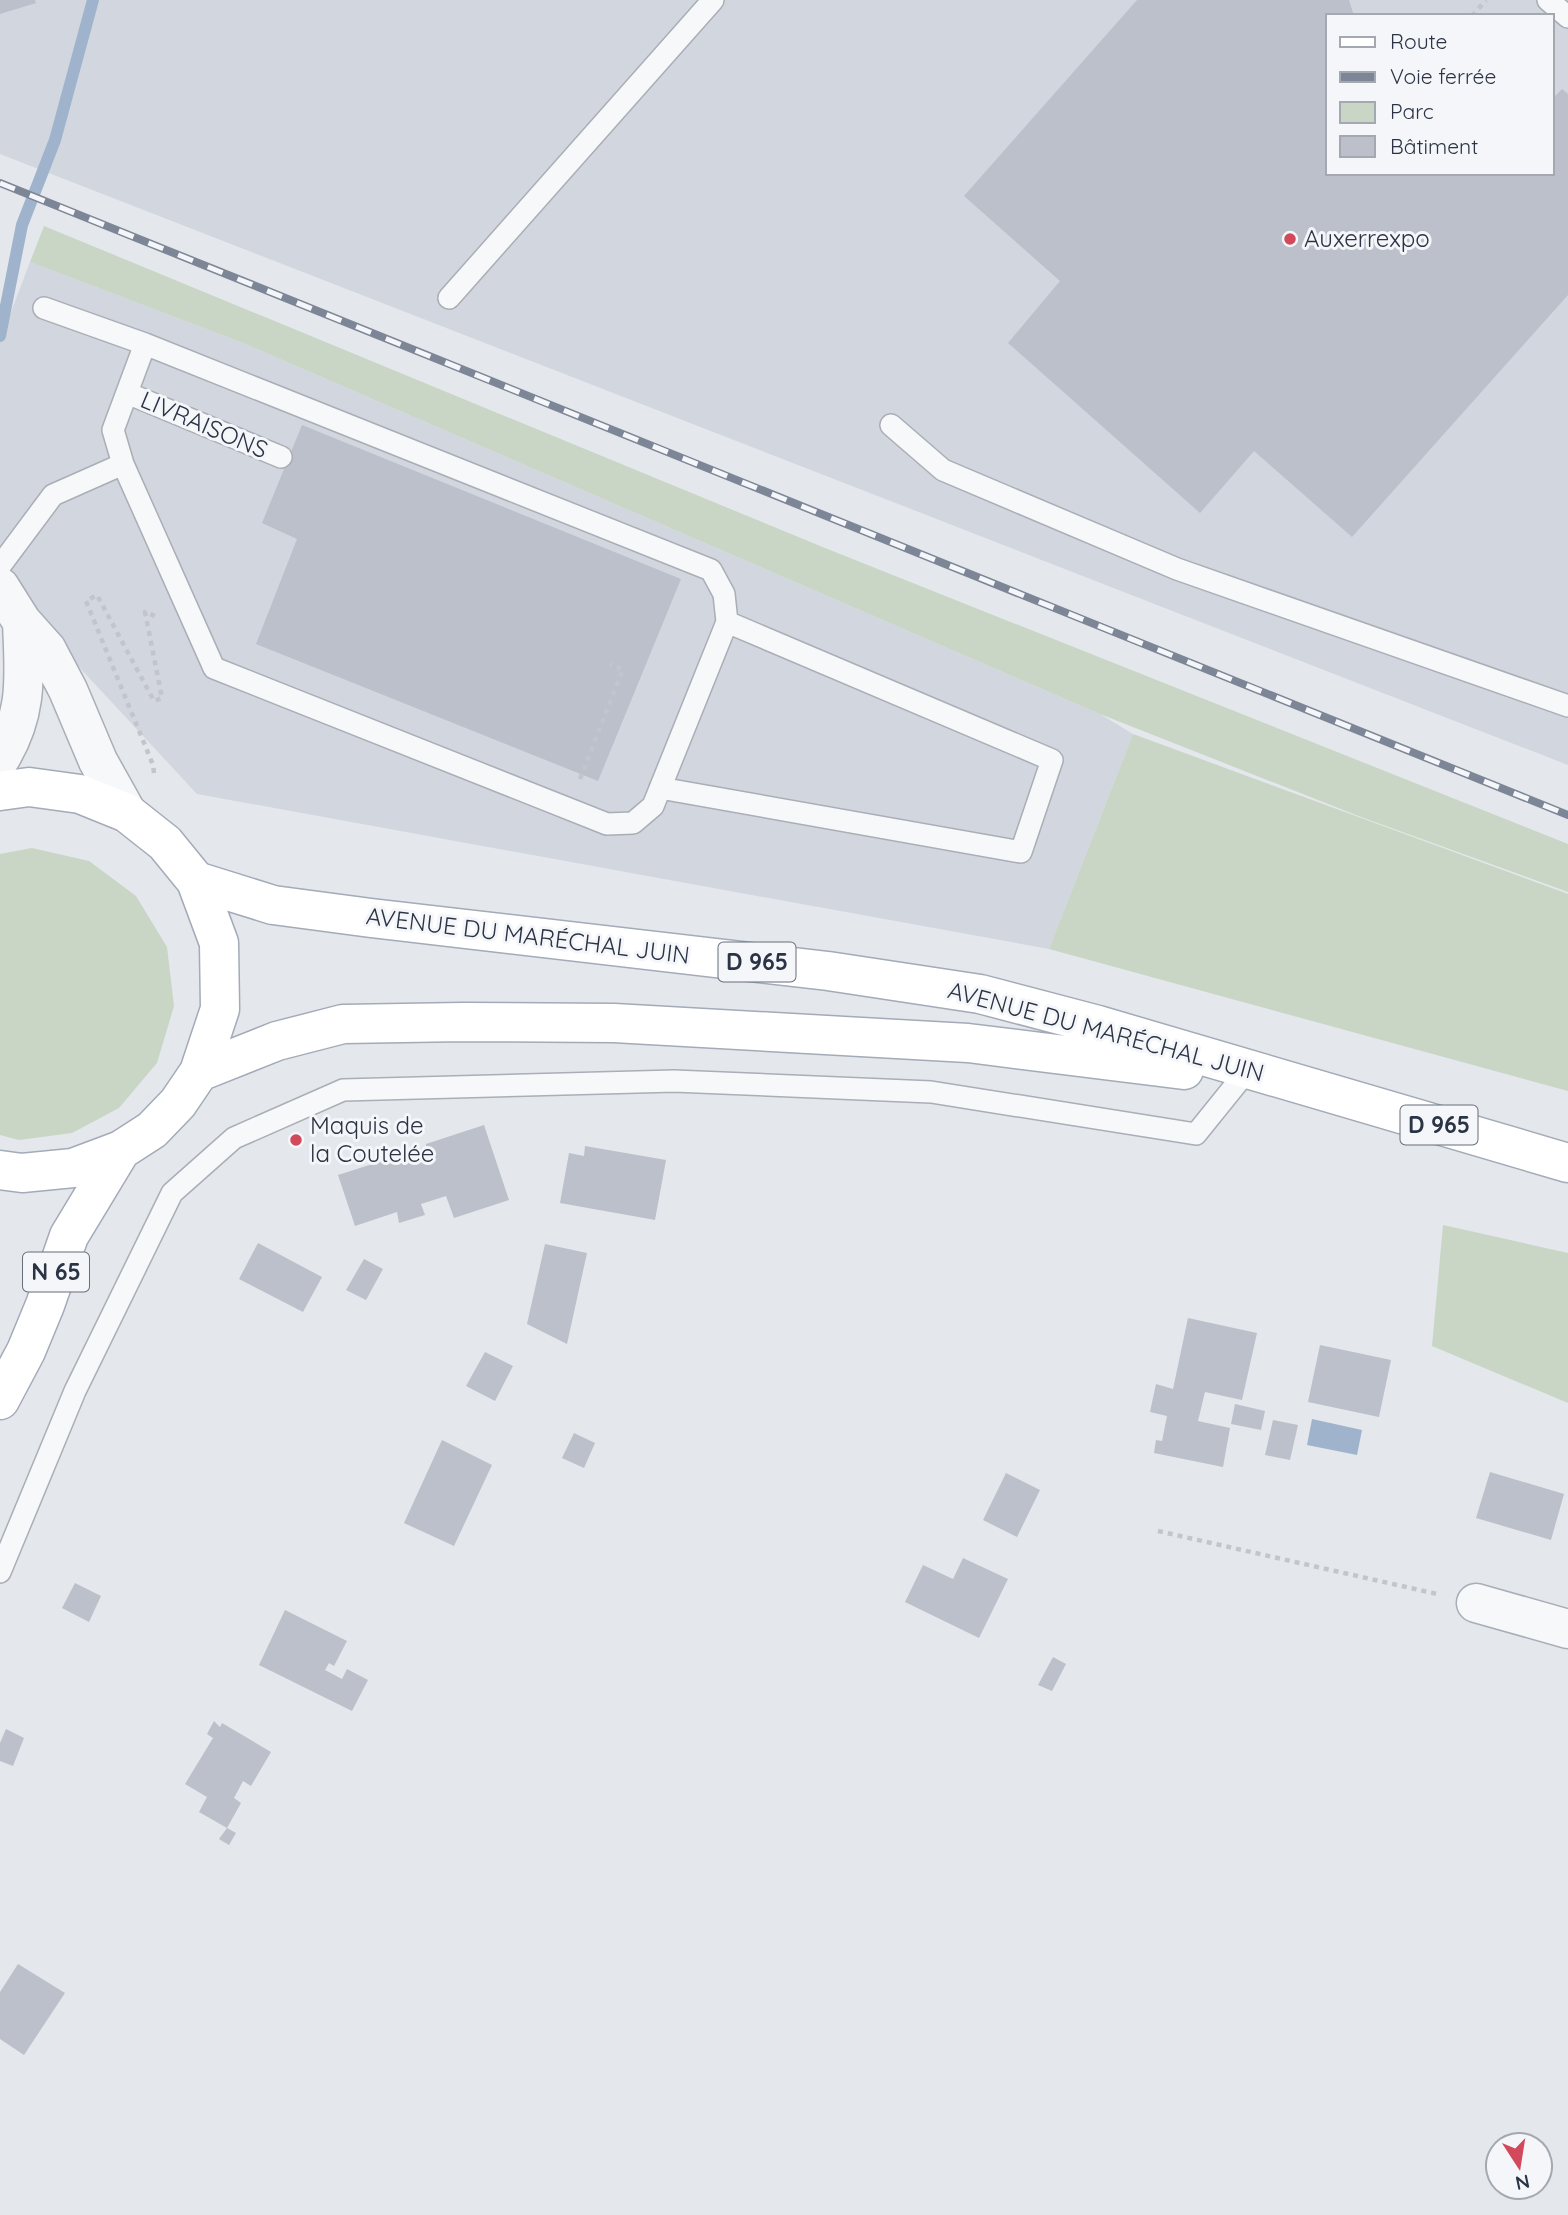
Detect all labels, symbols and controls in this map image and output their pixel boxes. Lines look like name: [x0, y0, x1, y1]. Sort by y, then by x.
legend: [1326, 14, 1554, 175]
text: Route: [1390, 28, 1447, 54]
text: Voie ferrée: [1390, 63, 1496, 89]
text: Parc: [1390, 98, 1434, 124]
text: Bâtiment: [1390, 133, 1478, 159]
place label: Auxerrexpo: [1304, 223, 1430, 253]
marker: Auxerrexpo: [1282, 231, 1298, 247]
street label: LIVRAISONS: [136, 384, 272, 464]
street label: AVENUE DU MARÉCHAL JUIN: [365, 900, 692, 970]
road number: D 965: [718, 942, 796, 981]
street label: AVENUE DU MARÉCHAL JUIN: [945, 974, 1267, 1088]
road number: D 965: [1400, 1106, 1478, 1144]
place label: Maquis de la Coutelée: [310, 1110, 434, 1168]
marker: Maquis de la Coutelée: [288, 1132, 304, 1148]
road number: N 65: [23, 1252, 89, 1292]
north arrow: [1484, 2131, 1554, 2201]
text: N: [1513, 2169, 1532, 2196]

